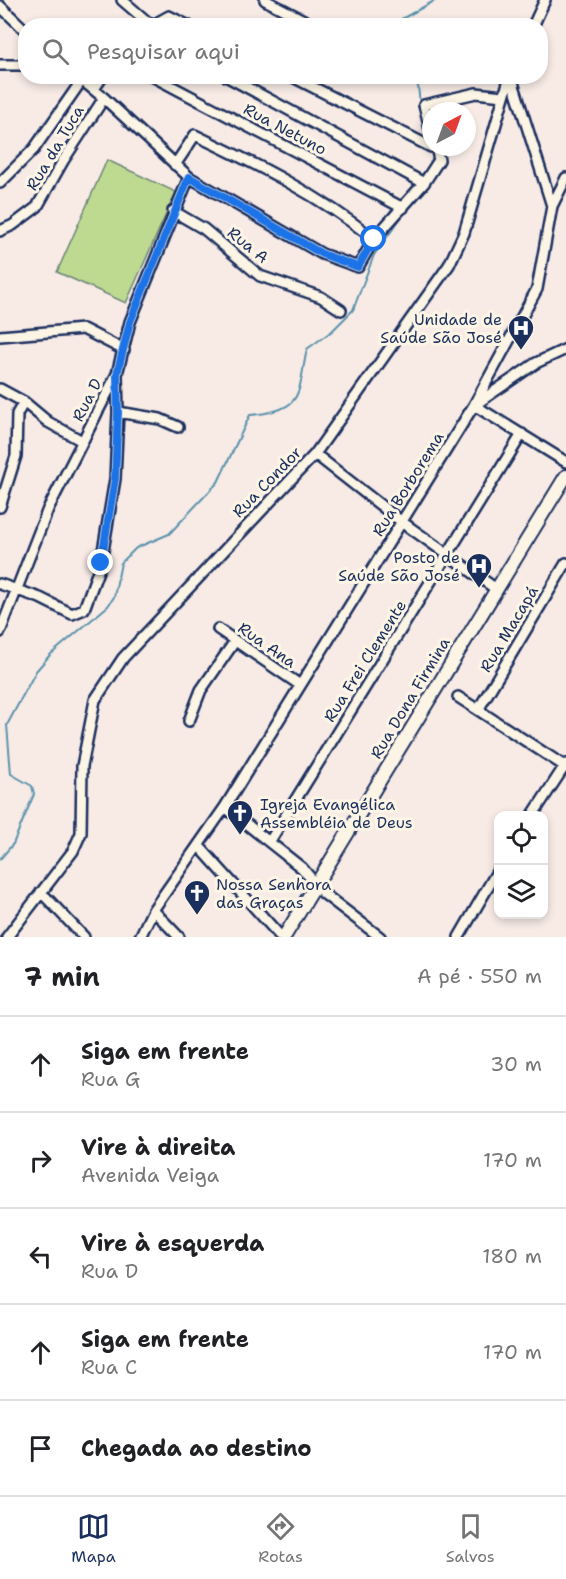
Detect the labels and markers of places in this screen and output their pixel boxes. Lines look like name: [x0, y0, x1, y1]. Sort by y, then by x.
place label: Unidade de Saúde São José: [380, 309, 502, 348]
hospital icon: Unidade de Saúde São José: [506, 313, 536, 351]
place label: Posto de Saúde São José: [338, 547, 460, 586]
hospital icon: Posto de Saúde São José: [464, 551, 494, 589]
place label: Igreja Evangélica Assembléia de Deus: [260, 794, 413, 833]
church icon: Igreja Evangélica Assembléia de Deus: [225, 798, 255, 836]
place label: Nossa Senhora das Graças: [216, 874, 331, 913]
church icon: Nossa Senhora das Graças: [182, 878, 212, 916]

